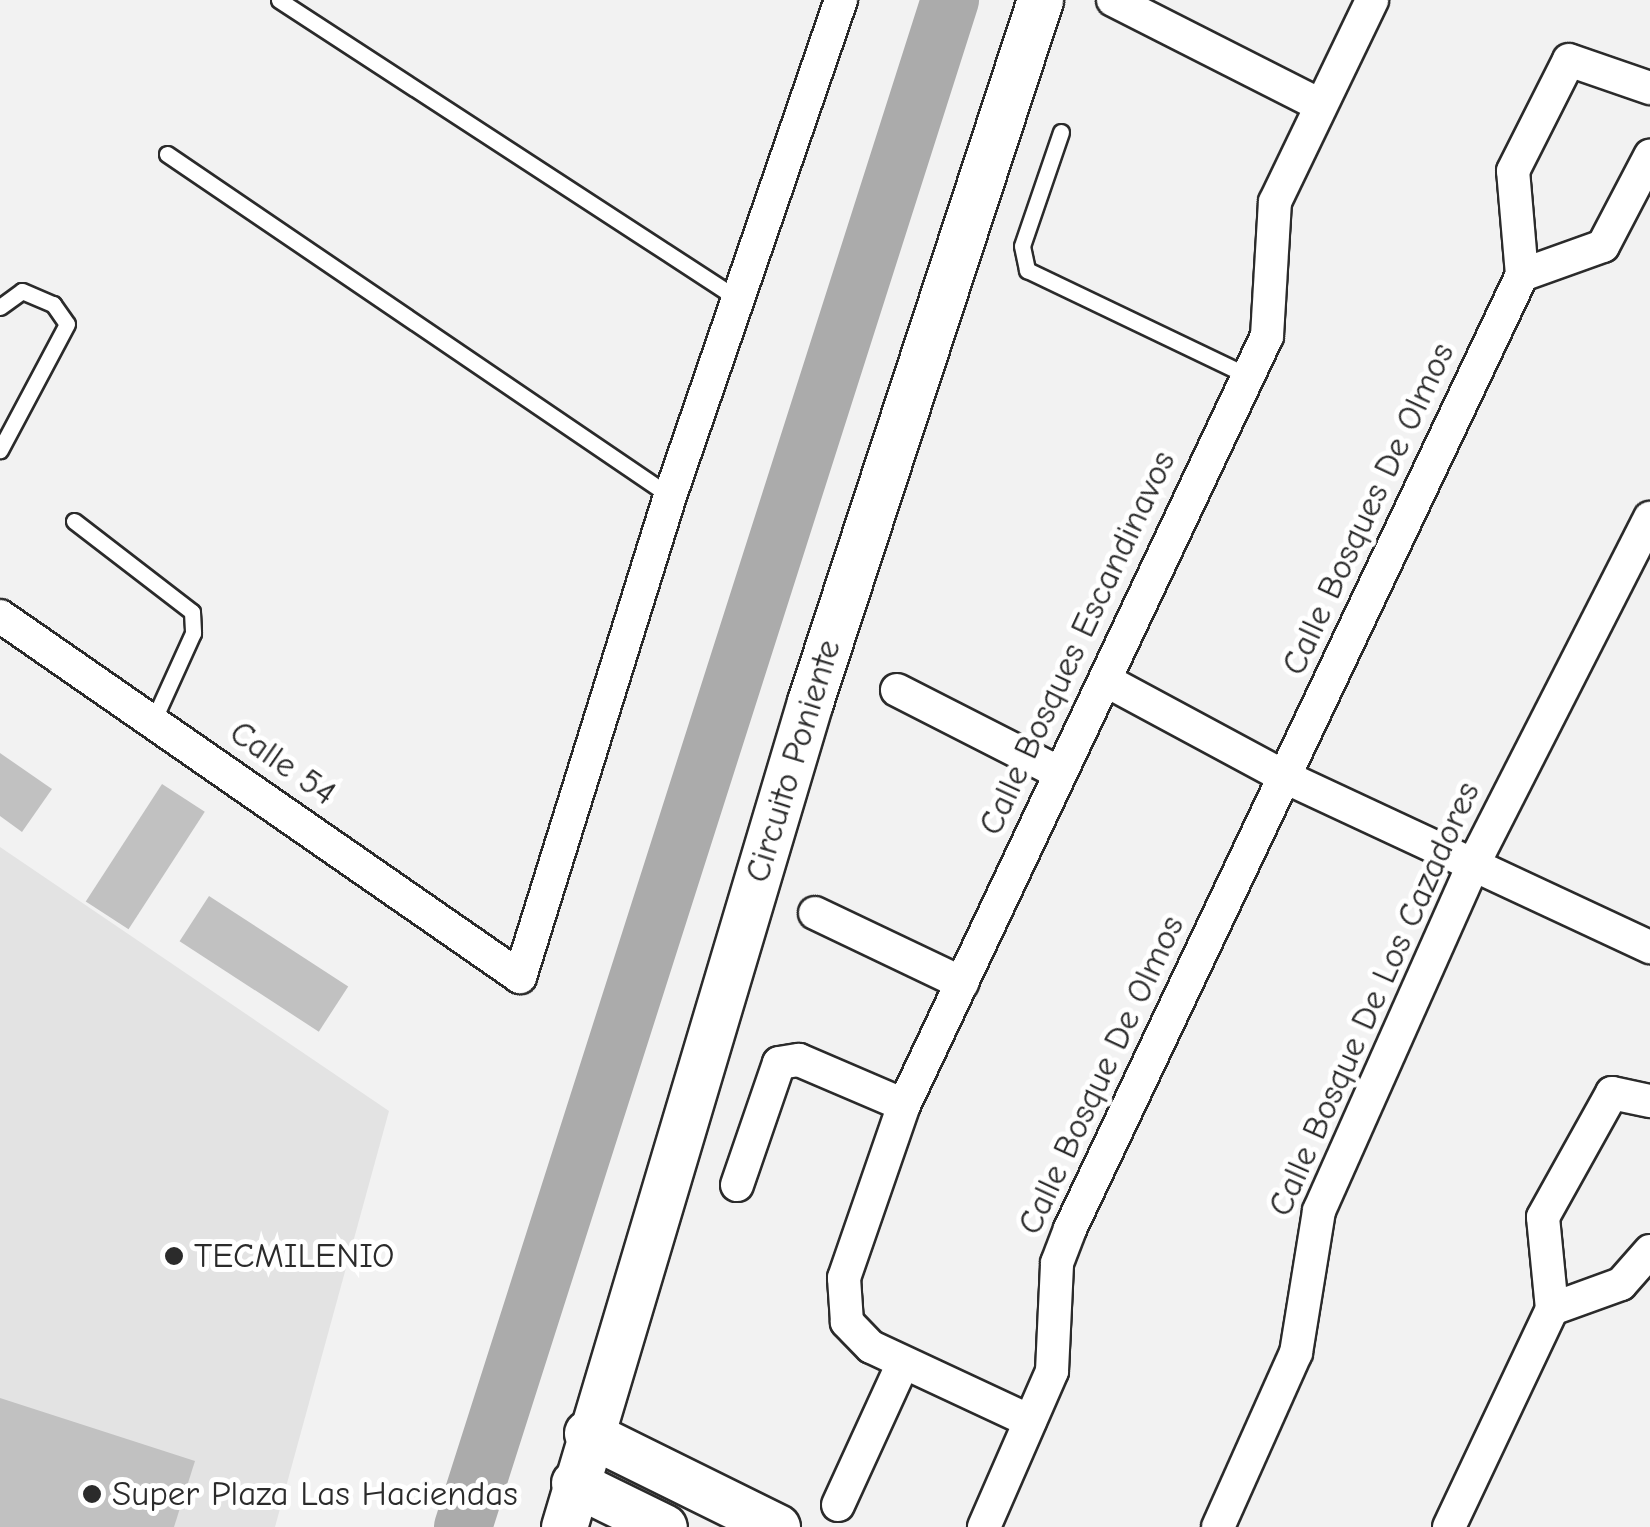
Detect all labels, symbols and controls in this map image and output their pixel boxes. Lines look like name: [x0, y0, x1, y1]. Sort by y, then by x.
street label: Calle Bosques De Olmos: [1273, 336, 1463, 682]
street label: Calle Bosques Escandinavos: [969, 444, 1185, 842]
street label: Circuito Poniente: [736, 635, 850, 887]
street label: Calle 54: [222, 711, 344, 815]
street label: Calle Bosque De Los Cazadores: [1259, 775, 1489, 1223]
street label: Calle Bosque De Olmos: [1009, 909, 1193, 1241]
place label: TECMILENIO: [194, 1235, 394, 1277]
marker: TECMILENIO: [163, 1245, 185, 1267]
place label: Super Plaza Las Haciendas: [112, 1473, 518, 1515]
marker: Super Plaza Las Haciendas: [81, 1483, 103, 1505]

